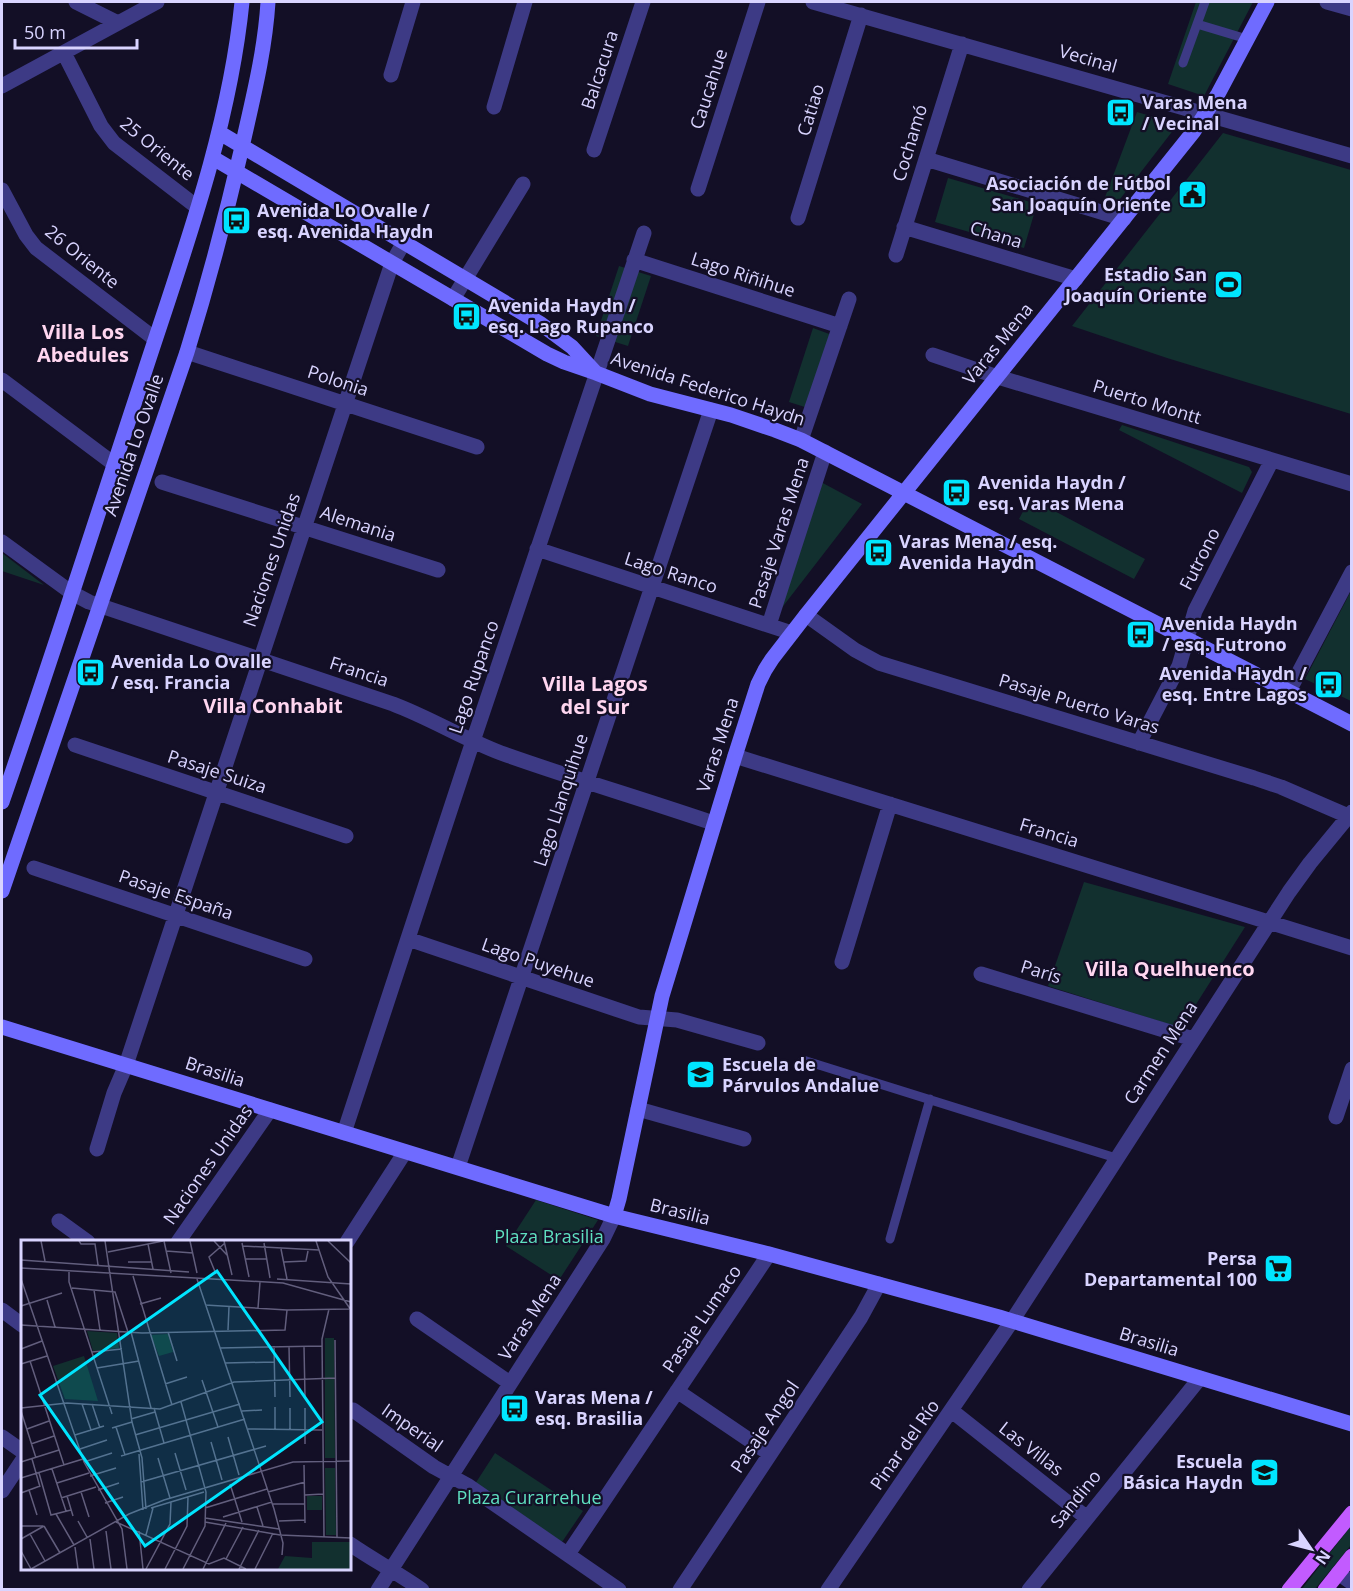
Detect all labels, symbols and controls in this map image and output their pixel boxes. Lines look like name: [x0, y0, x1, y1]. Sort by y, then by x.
scale bar: [15, 12, 136, 50]
text: 50 m: [24, 20, 66, 44]
street label: Balcacura: [575, 27, 623, 112]
street label: Vecinal: [1056, 38, 1120, 78]
street label: Caucahue: [684, 45, 732, 132]
street label: Catiao: [791, 81, 829, 139]
place label: Varas Mena / Vecinal: [1142, 90, 1248, 135]
bus stop icon: Varas Mena / Vecinal: [1105, 97, 1137, 129]
street label: Cochamó: [886, 101, 932, 184]
street label: 25 Oriente: [116, 111, 200, 186]
place label: Asociación de Fútbol San Joaquín Oriente: [986, 171, 1171, 216]
public building icon: Asociación de Fútbol San Joaquín Oriente: [1176, 178, 1208, 210]
place label: Avenida Lo Ovalle / esq. Avenida Haydn: [257, 198, 433, 243]
bus stop icon: Avenida Lo Ovalle / esq. Avenida Haydn: [220, 205, 252, 237]
street label: Chana: [967, 215, 1025, 253]
street label: 26 Oriente: [41, 219, 125, 294]
street label: Lago Riñihue: [688, 246, 798, 302]
place label: Estadio San Joaquín Oriente: [1063, 262, 1207, 307]
sports icon: Estadio San Joaquín Oriente: [1212, 269, 1244, 301]
place label: Avenida Haydn / esq. Lago Rupanco: [488, 293, 654, 338]
street label: Varas Mena: [957, 297, 1038, 389]
bus stop icon: Avenida Haydn / esq. Lago Rupanco: [451, 300, 483, 332]
district label: Villa Los Abedules: [37, 318, 129, 368]
street label: Avenida Federico Haydn: [608, 345, 808, 431]
street label: Polonia: [305, 359, 372, 401]
street label: Avenida Lo Ovalle: [97, 370, 169, 519]
street label: Puerto Montt: [1090, 373, 1204, 429]
street label: Pasaje Varas Mena: [742, 454, 814, 611]
place label: Avenida Haydn / esq. Varas Mena: [978, 470, 1126, 515]
bus stop icon: Avenida Haydn / esq. Varas Mena: [941, 477, 973, 509]
street label: Naciones Unidas: [237, 489, 305, 630]
street label: Alemania: [317, 500, 399, 547]
street label: Futrono: [1173, 523, 1225, 594]
place label: Varas Mena / esq. Avenida Haydn: [899, 529, 1057, 574]
bus stop icon: Varas Mena / esq. Avenida Haydn: [862, 536, 894, 568]
street label: Lago Ranco: [622, 546, 721, 598]
place label: Avenida Haydn / esq. Futrono: [1162, 611, 1298, 656]
street label: Lago Rupanco: [442, 617, 504, 737]
bus stop icon: Avenida Haydn / esq. Futrono: [1125, 618, 1157, 650]
place label: Avenida Lo Ovalle / esq. Francia: [111, 649, 272, 694]
street label: Francia: [327, 650, 392, 692]
bus stop icon: Avenida Lo Ovalle / esq. Francia: [74, 656, 106, 688]
place label: Avenida Haydn / esq. Entre Lagos: [1159, 661, 1308, 706]
street label: Pasaje Puerto Varas: [996, 667, 1162, 739]
bus stop icon: Avenida Haydn / esq. Entre Lagos: [1312, 668, 1344, 700]
district label: Villa Lagos del Sur: [542, 670, 648, 720]
district label: Villa Conhabit: [203, 692, 343, 719]
street label: Varas Mena: [690, 694, 744, 795]
street label: Lago Llanquihue: [527, 730, 593, 869]
street label: Pasaje Suiza: [165, 744, 270, 798]
street label: Francia: [1017, 812, 1082, 852]
street label: Pasaje España: [116, 863, 237, 925]
street label: Lago Puyehue: [479, 932, 598, 993]
street label: París: [1018, 954, 1065, 989]
district label: Villa Quelhuenco: [1085, 955, 1255, 982]
street label: Carmen Mena: [1118, 996, 1203, 1109]
street label: Brasilia: [182, 1050, 248, 1092]
place label: Escuela de Párvulos Andalue: [722, 1052, 879, 1097]
school or university icon: Escuela de Párvulos Andalue: [685, 1059, 717, 1091]
street label: Naciones Unidas: [157, 1100, 257, 1229]
street label: Brasilia: [648, 1192, 713, 1230]
park label: Plaza Brasilia: [494, 1224, 604, 1248]
inset map: [21, 1240, 351, 1570]
place label: Persa Departamental 100: [1084, 1246, 1257, 1291]
supermarket icon: Persa Departamental 100: [1262, 1253, 1294, 1285]
street label: Pasaje Lumaco: [656, 1260, 746, 1377]
street label: Varas Mena: [492, 1269, 566, 1364]
street label: Brasilia: [1117, 1321, 1182, 1361]
street label: Pasaje Angol: [724, 1376, 804, 1477]
place label: Varas Mena / esq. Brasilia: [535, 1385, 653, 1430]
bus stop icon: Varas Mena / esq. Brasilia: [498, 1392, 530, 1424]
street label: Pinar del Río: [864, 1394, 944, 1494]
street label: Imperial: [377, 1397, 448, 1457]
street label: Las Villas: [994, 1415, 1069, 1481]
place label: Escuela Básica Haydn: [1123, 1449, 1243, 1494]
school or university icon: Escuela Básica Haydn: [1248, 1456, 1280, 1488]
street label: Sandino: [1044, 1464, 1106, 1532]
park label: Plaza Curarrehue: [456, 1485, 602, 1509]
north arrow: [1281, 1519, 1341, 1579]
text: N: [1311, 1546, 1336, 1569]

